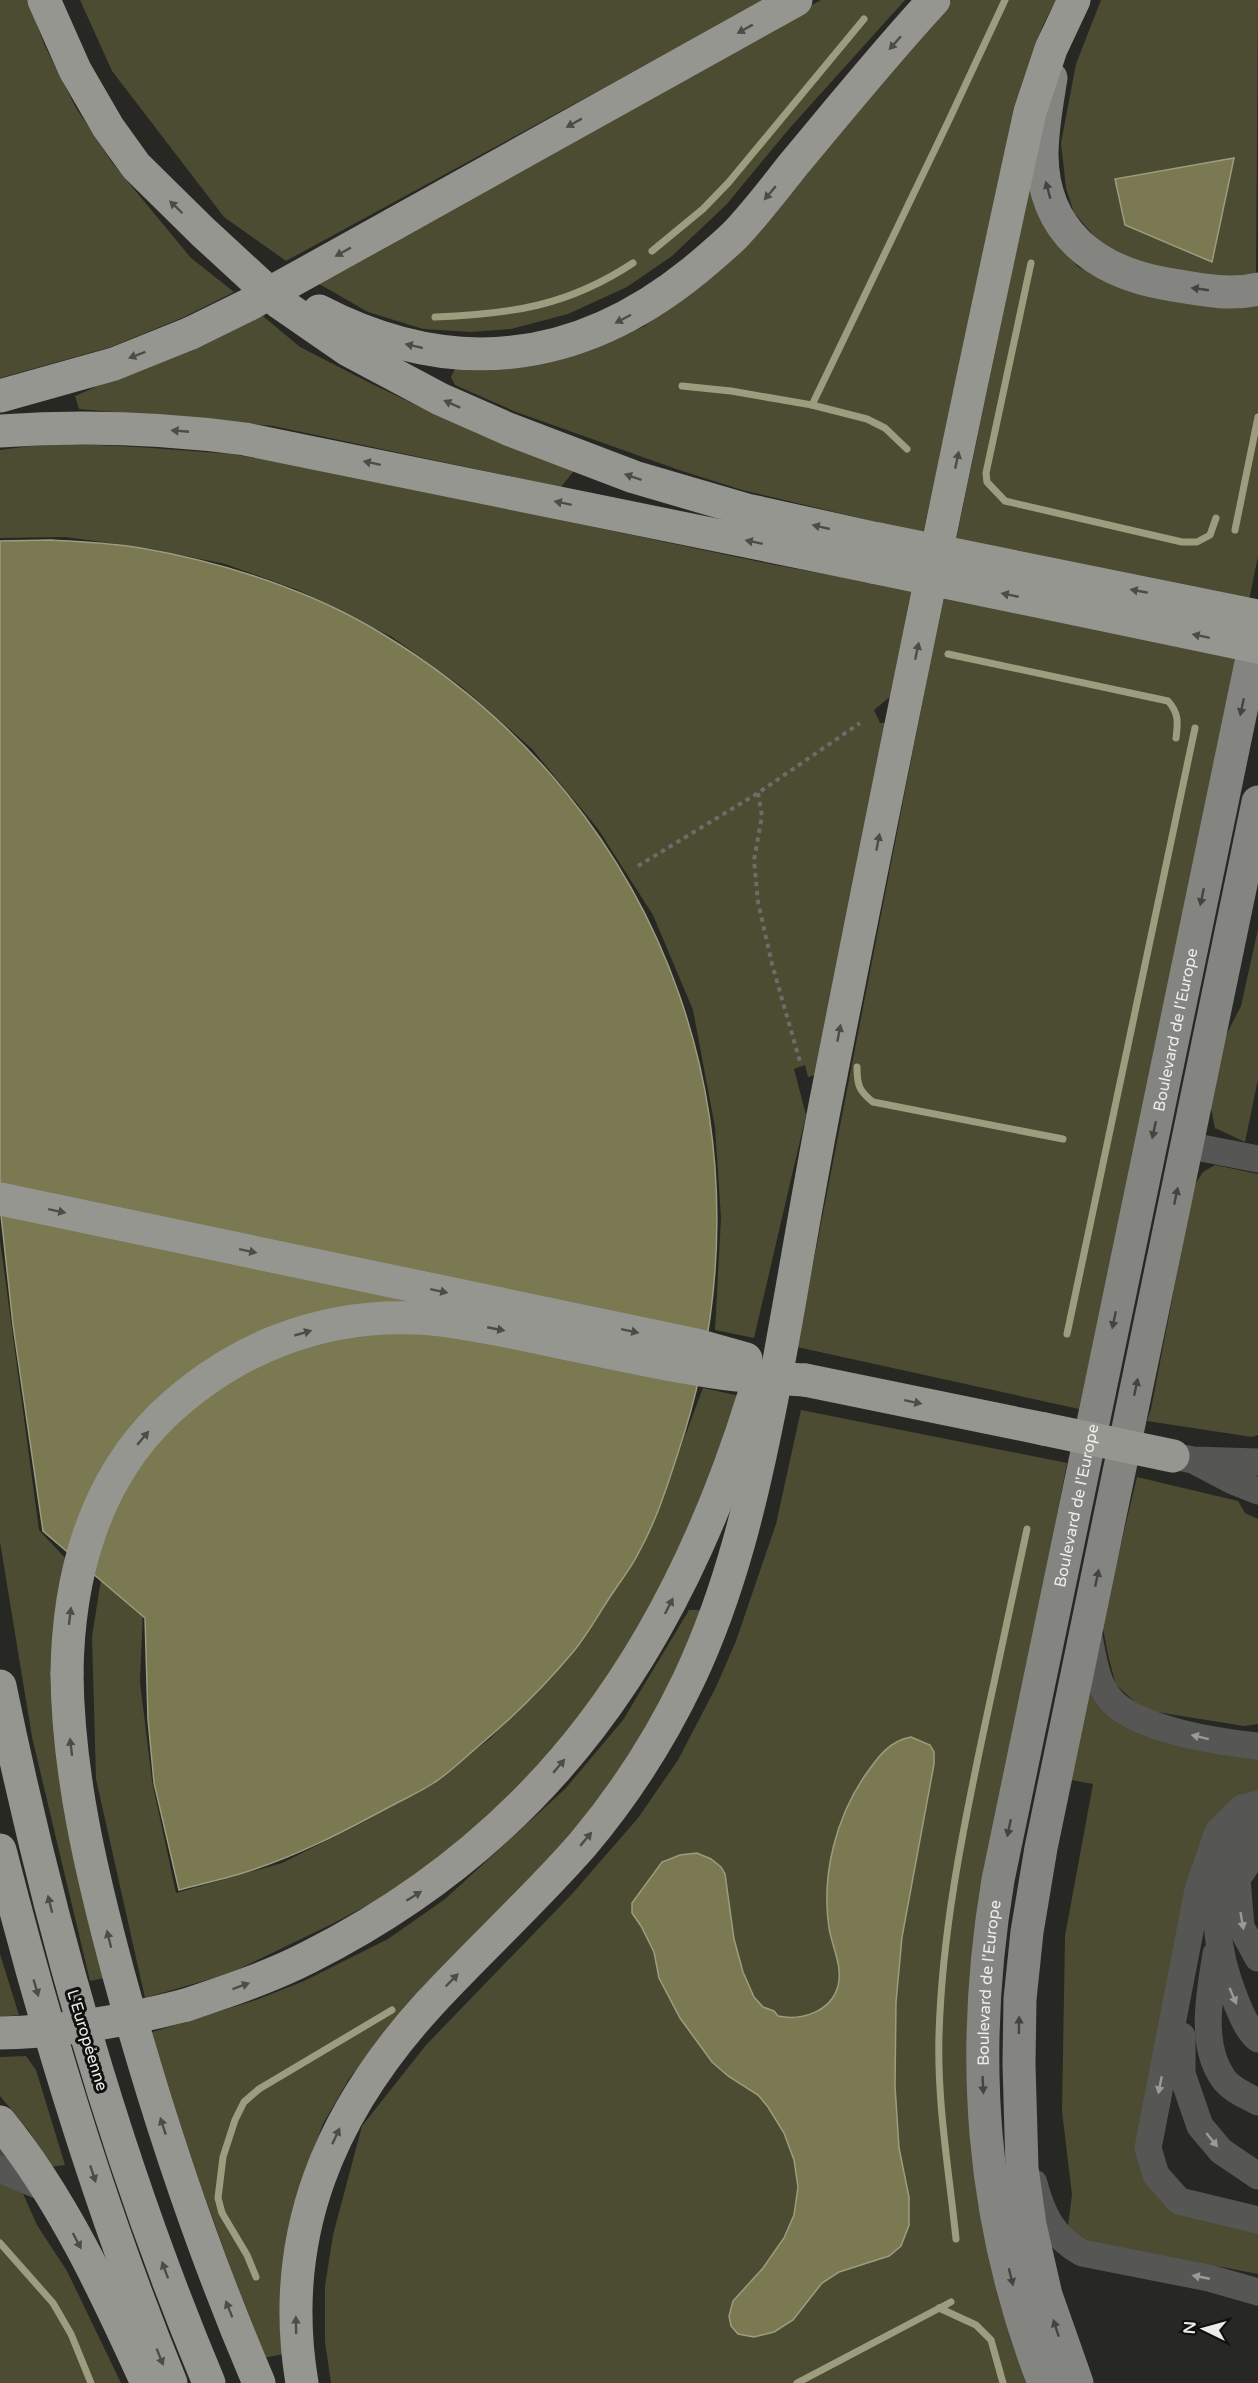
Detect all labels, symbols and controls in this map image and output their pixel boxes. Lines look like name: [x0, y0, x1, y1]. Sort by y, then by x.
one-way arrow: [737, 23, 753, 34]
one-way arrow: [889, 35, 902, 50]
one-way arrow: [566, 118, 583, 128]
one-way arrow: [1043, 181, 1053, 200]
one-way arrow: [764, 185, 777, 201]
one-way arrow: [169, 200, 183, 214]
one-way arrow: [334, 247, 351, 257]
one-way arrow: [1190, 285, 1209, 294]
one-way arrow: [614, 314, 631, 324]
one-way arrow: [404, 341, 423, 351]
one-way arrow: [128, 351, 146, 360]
one-way arrow: [443, 400, 460, 409]
one-way arrow: [170, 426, 189, 436]
one-way arrow: [953, 450, 962, 469]
one-way arrow: [362, 458, 381, 468]
one-way arrow: [624, 471, 642, 481]
one-way arrow: [553, 498, 572, 507]
one-way arrow: [811, 522, 830, 531]
one-way arrow: [744, 537, 763, 546]
one-way arrow: [1130, 586, 1148, 596]
one-way arrow: [1000, 590, 1019, 599]
one-way arrow: [1191, 630, 1210, 640]
one-way arrow: [913, 641, 922, 660]
one-way arrow: [1237, 697, 1246, 716]
one-way arrow: [874, 832, 883, 851]
one-way arrow: [1197, 888, 1206, 907]
street label: Boulevard de l'Europe: [1149, 946, 1202, 1113]
one-way arrow: [835, 1023, 844, 1042]
one-way arrow: [1149, 1120, 1158, 1139]
one-way arrow: [1171, 1186, 1181, 1205]
one-way arrow: [48, 1207, 67, 1216]
one-way arrow: [239, 1247, 258, 1256]
one-way arrow: [430, 1287, 449, 1296]
one-way arrow: [1109, 1311, 1119, 1330]
one-way arrow: [486, 1325, 505, 1334]
one-way arrow: [620, 1327, 639, 1337]
one-way arrow: [294, 1328, 312, 1337]
one-way arrow: [1132, 1377, 1141, 1396]
one-way arrow: [904, 1398, 923, 1407]
street label: Boulevard de l'Europe: [1050, 1422, 1104, 1589]
one-way arrow: [136, 1430, 149, 1446]
one-way arrow: [1093, 1568, 1102, 1587]
one-way arrow: [664, 1597, 674, 1614]
one-way arrow: [66, 1606, 75, 1625]
one-way arrow: [1191, 1731, 1210, 1741]
one-way arrow: [67, 1738, 76, 1757]
one-way arrow: [552, 1758, 565, 1774]
one-way arrow: [1004, 1819, 1013, 1838]
one-way arrow: [580, 1831, 593, 1847]
one-way arrow: [406, 1890, 422, 1901]
one-way arrow: [44, 1894, 54, 1913]
street label: Boulevard de l'Europe: [974, 1899, 1006, 2066]
one-way arrow: [1238, 1912, 1247, 1931]
one-way arrow: [104, 1929, 114, 1948]
one-way arrow: [445, 1973, 459, 1988]
one-way arrow: [32, 1979, 41, 1997]
one-way arrow: [233, 1981, 251, 1991]
street label: L'Européenne: [62, 1987, 112, 2093]
one-way arrow: [1229, 1987, 1239, 2005]
one-way arrow: [1014, 2016, 1024, 2035]
one-way arrow: [978, 2075, 987, 2094]
one-way arrow: [1155, 2076, 1164, 2095]
one-way arrow: [158, 2117, 167, 2135]
one-way arrow: [332, 2127, 341, 2144]
one-way arrow: [1205, 2132, 1218, 2148]
one-way arrow: [89, 2165, 98, 2183]
one-way arrow: [72, 2233, 82, 2250]
one-way arrow: [159, 2261, 169, 2279]
one-way arrow: [1006, 2268, 1016, 2287]
one-way arrow: [1192, 2272, 1211, 2281]
north arrow: [1174, 2299, 1234, 2359]
one-way arrow: [224, 2300, 234, 2318]
one-way arrow: [291, 2315, 301, 2334]
one-way arrow: [1051, 2319, 1061, 2337]
text: N: [1180, 2321, 1201, 2335]
one-way arrow: [156, 2348, 165, 2366]

